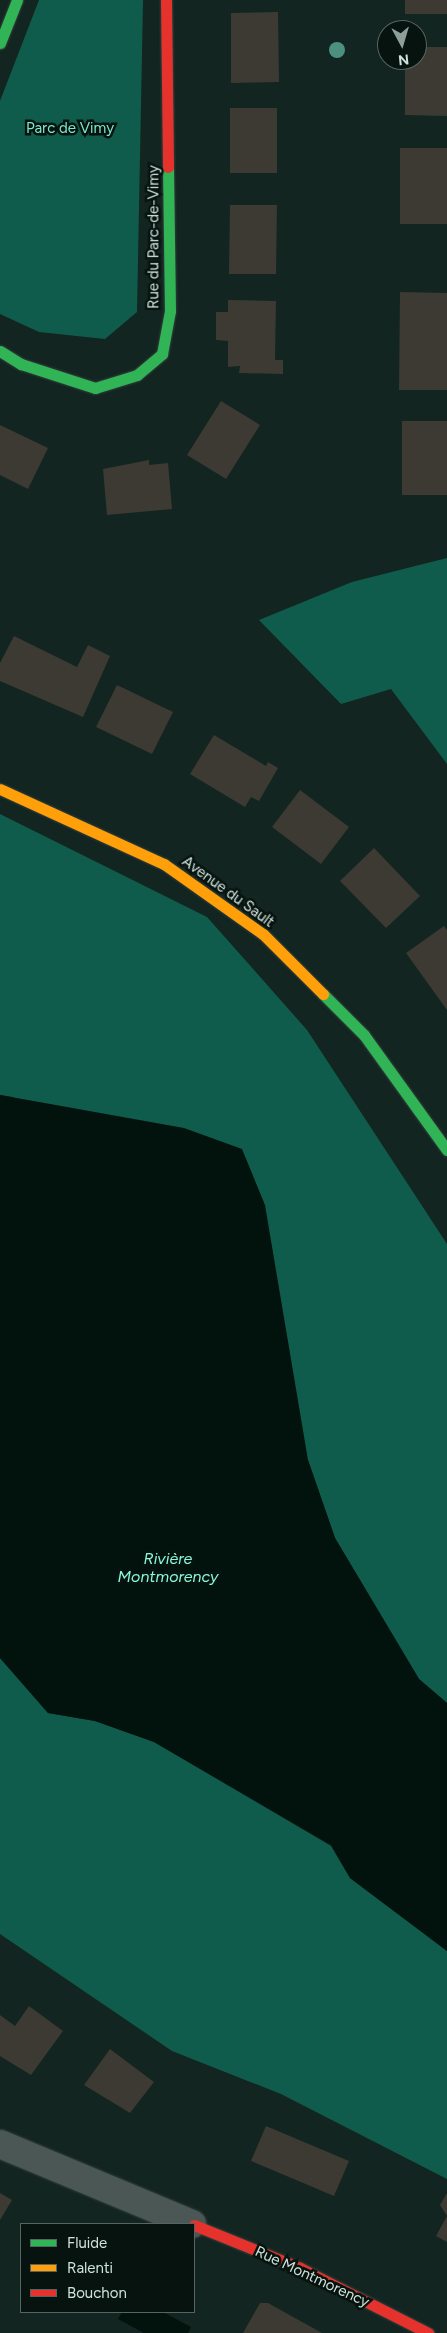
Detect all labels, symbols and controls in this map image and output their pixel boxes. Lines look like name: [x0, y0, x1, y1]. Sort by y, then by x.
north arrow: [377, 20, 427, 70]
text: N: [397, 50, 410, 68]
park label: Parc de Vimy: [26, 120, 114, 138]
street label: Rue du Parc-de-Vimy: [145, 165, 163, 309]
street label: Avenue du Sault: [178, 853, 278, 931]
water label: Rivière Montmorency: [118, 1549, 218, 1587]
legend: [20, 2223, 195, 2313]
text: Fluide: [67, 2234, 107, 2252]
street label: Rue Montmorency: [252, 2243, 372, 2311]
text: Ralenti: [67, 2259, 113, 2277]
text: Bouchon: [67, 2284, 127, 2302]

